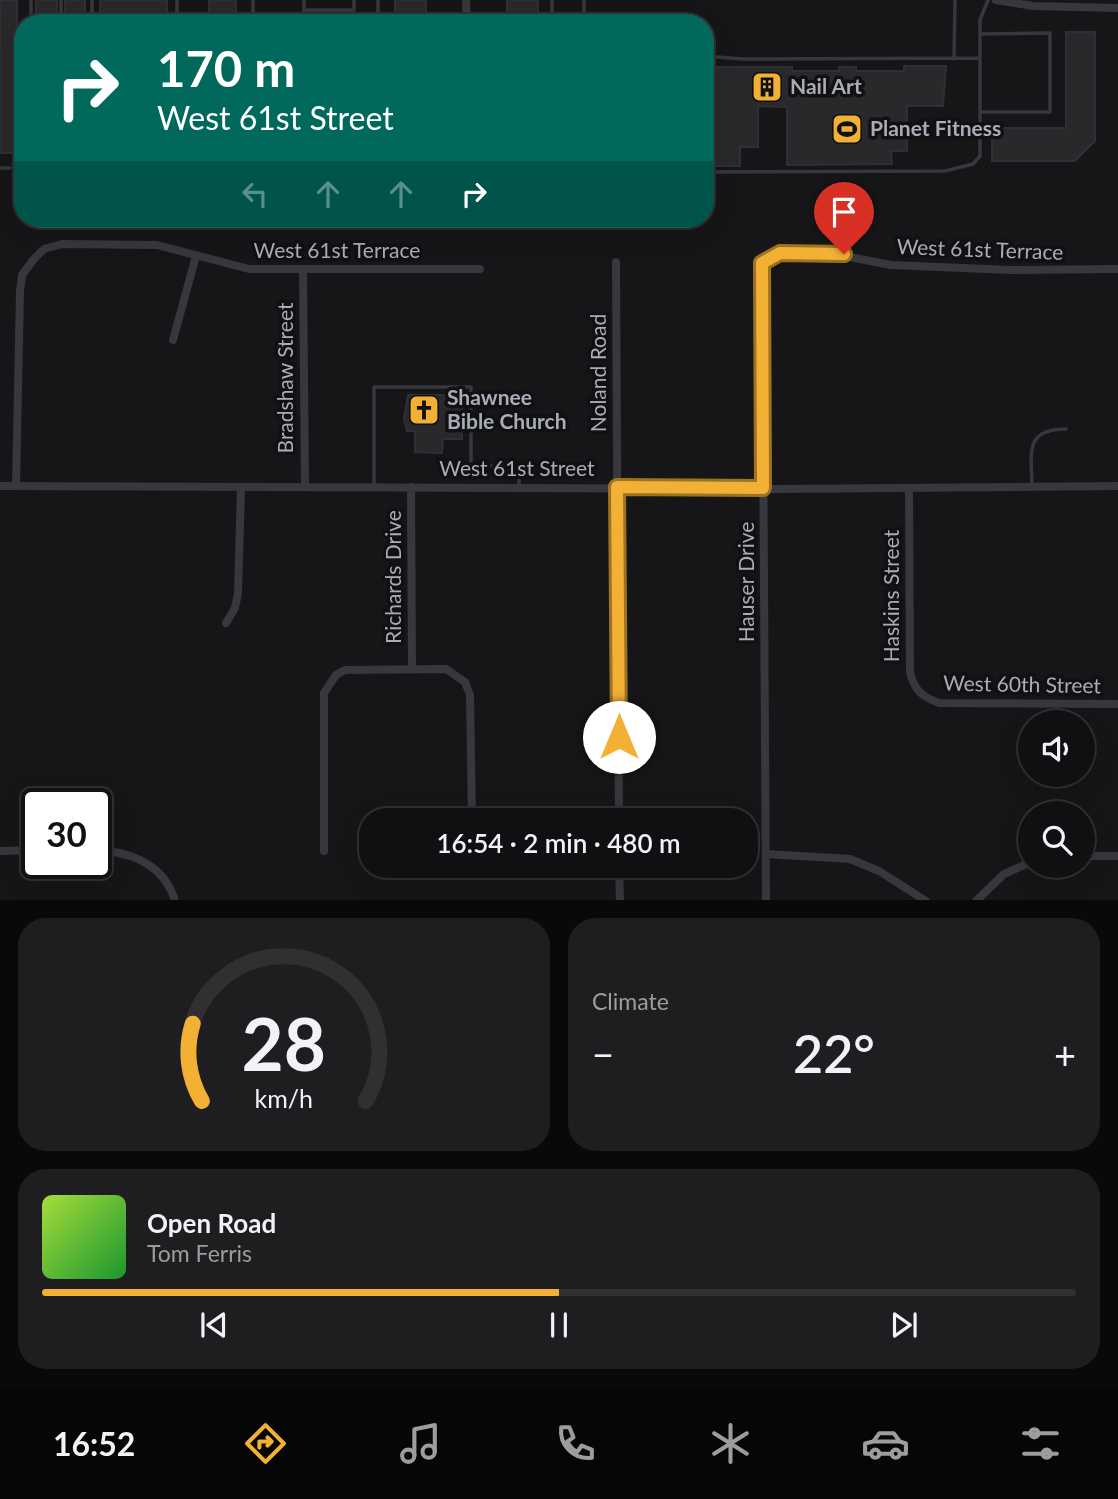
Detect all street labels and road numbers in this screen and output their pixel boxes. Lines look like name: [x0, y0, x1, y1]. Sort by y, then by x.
street label: West 61st Terrace: [896, 233, 1064, 264]
street label: West 61st Terrace: [254, 237, 420, 262]
street label: Bradshaw Street: [272, 302, 297, 453]
street label: Noland Road: [585, 314, 610, 432]
street label: West 61st Street: [439, 455, 595, 480]
street label: Richards Drive: [380, 510, 405, 644]
street label: Hauser Drive: [733, 522, 758, 642]
street label: Haskins Street: [878, 529, 903, 662]
street label: West 60th Street: [943, 670, 1102, 697]

